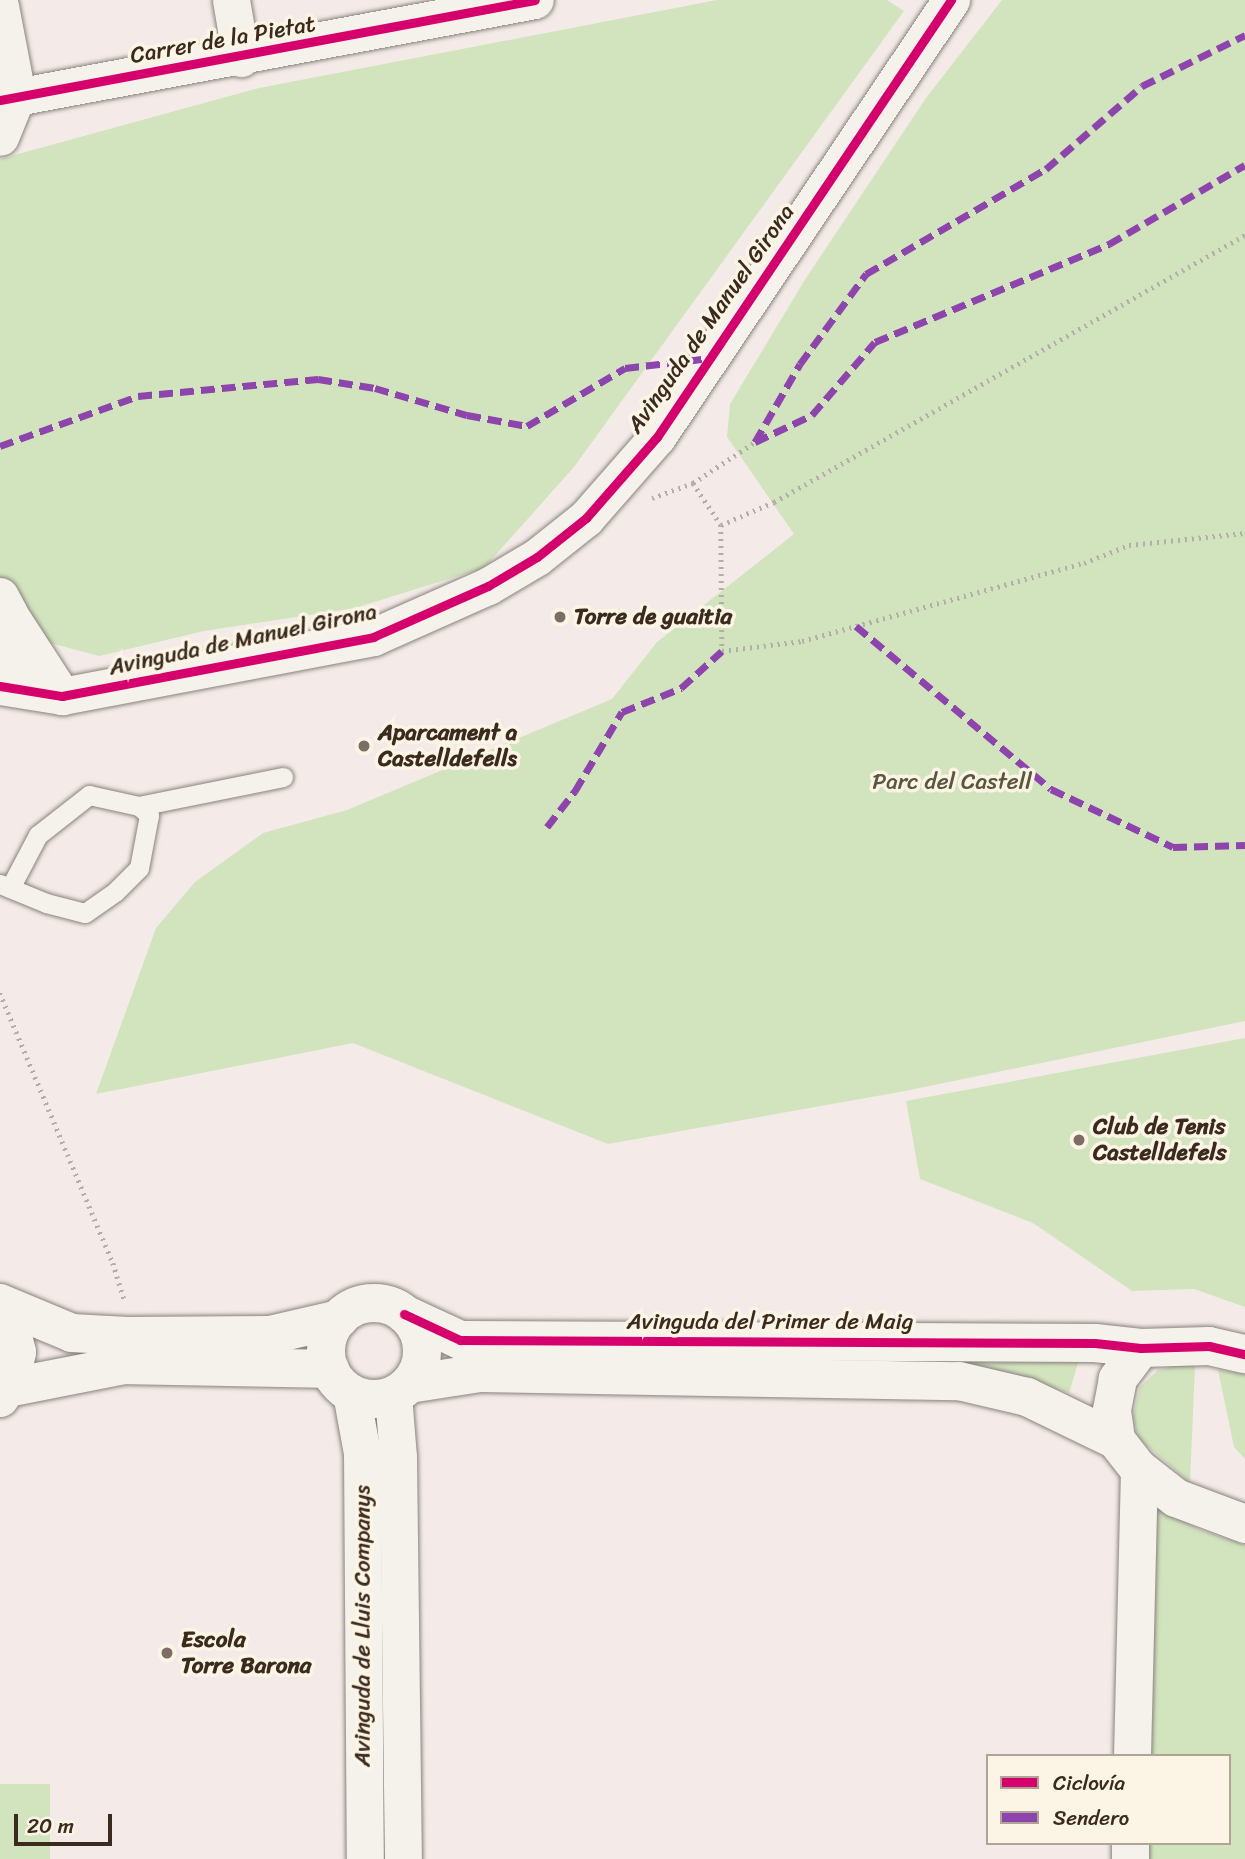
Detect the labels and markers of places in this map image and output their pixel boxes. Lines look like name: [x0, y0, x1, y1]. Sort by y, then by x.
place label: Torre de guaitia: [574, 603, 733, 631]
marker: Torre de guaitia: [552, 609, 568, 625]
place label: Aparcament a Castelldefells: [378, 719, 517, 773]
marker: Aparcament a Castelldefells: [356, 738, 372, 754]
place label: Club de Tenis Castelldefels: [1093, 1113, 1227, 1167]
marker: Club de Tenis Castelldefels: [1071, 1132, 1087, 1148]
place label: Escola Torre Barona: [181, 1626, 311, 1680]
marker: Escola Torre Barona: [159, 1645, 175, 1661]

